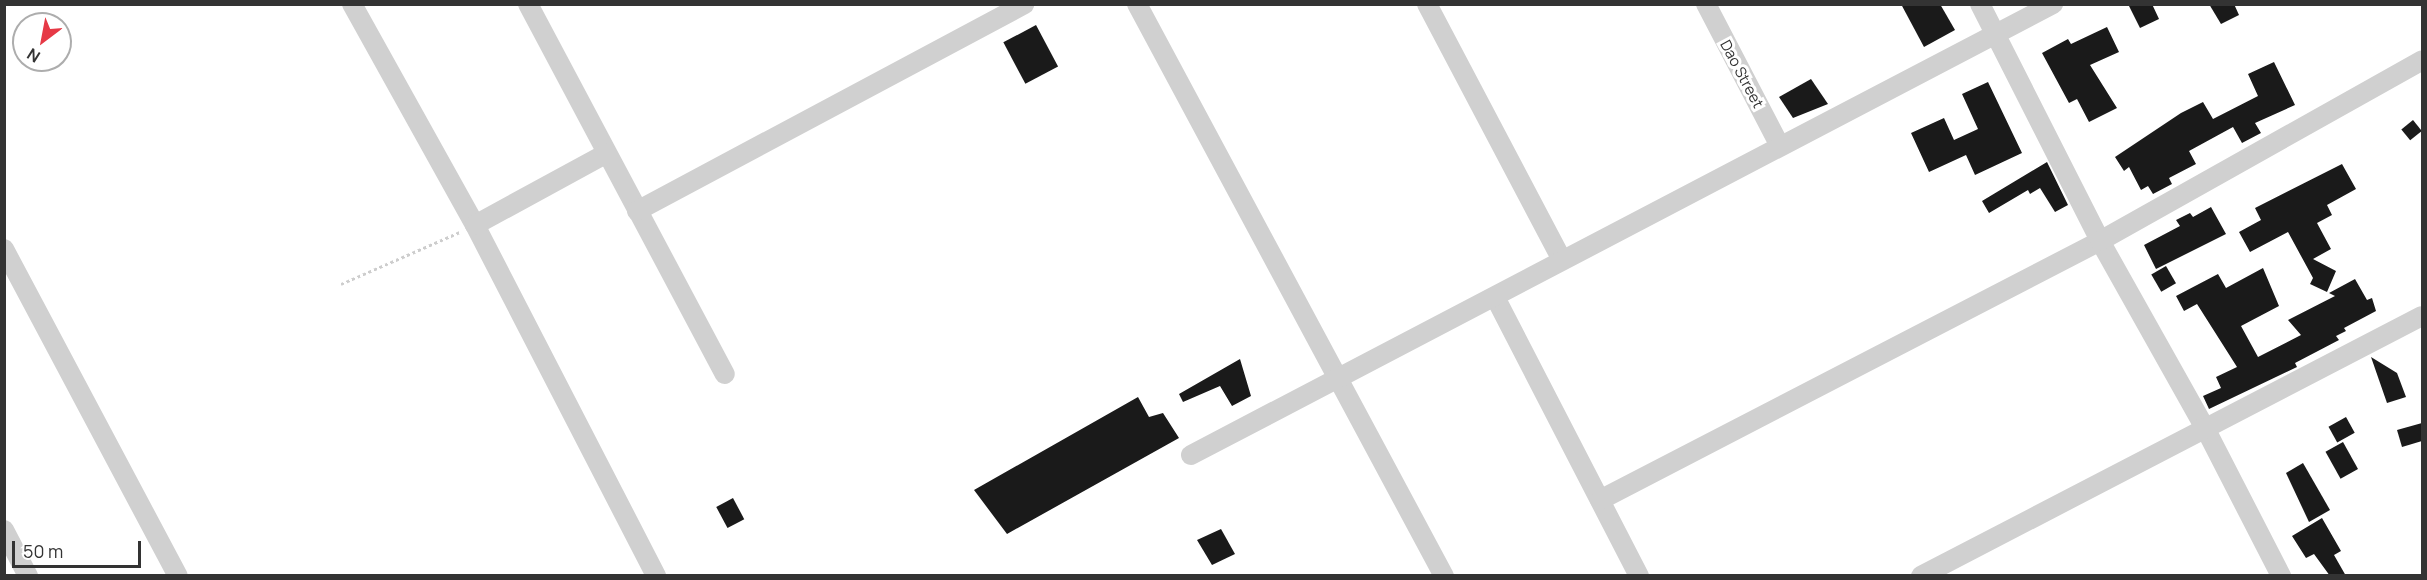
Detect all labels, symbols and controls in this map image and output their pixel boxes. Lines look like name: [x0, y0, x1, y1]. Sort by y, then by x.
north arrow: [12, 12, 72, 72]
street label: Dao Street: [1717, 37, 1767, 111]
text: N: [23, 43, 44, 68]
scale bar: [15, 529, 144, 567]
text: 50 m: [23, 539, 63, 563]

